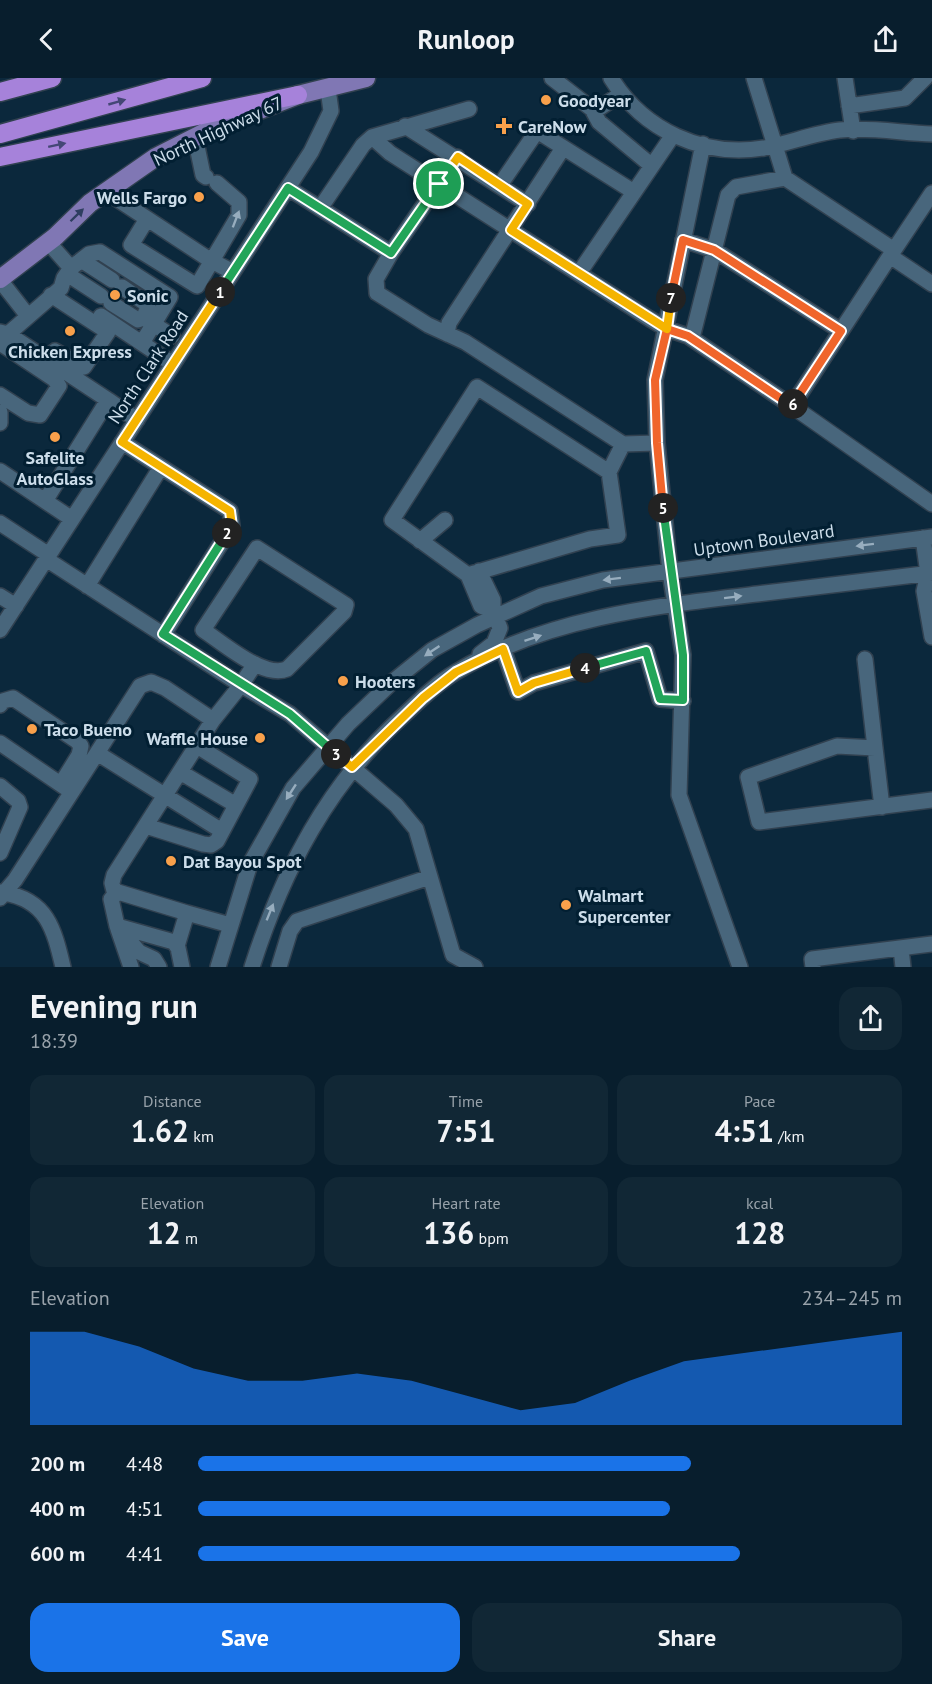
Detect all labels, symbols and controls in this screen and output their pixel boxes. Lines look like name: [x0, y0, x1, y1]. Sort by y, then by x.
text: Runloop: [417, 22, 515, 56]
icon: back: [30, 23, 63, 56]
icon: share: [869, 23, 902, 56]
place label: Goodyear: [558, 89, 632, 112]
street label: North Highway 67: [150, 91, 286, 171]
marker: Goodyear: [539, 93, 553, 107]
one-way arrow: [108, 97, 126, 106]
place label: CareNow: [518, 115, 588, 138]
marker: CareNow: [495, 117, 513, 135]
one-way arrow: [48, 140, 67, 149]
pin: [413, 158, 464, 209]
icon: arrive: [422, 167, 455, 200]
place label: Wells Fargo: [97, 186, 187, 209]
marker: Wells Fargo: [192, 190, 206, 204]
one-way arrow: [70, 208, 85, 222]
one-way arrow: [231, 209, 241, 227]
pin: 1: [205, 277, 235, 307]
text: 1: [215, 282, 225, 302]
pin: 7: [656, 283, 686, 313]
place label: Sonic: [127, 284, 169, 307]
marker: Sonic: [108, 288, 122, 302]
text: 7: [666, 288, 676, 308]
street label: North Clark Road: [103, 306, 193, 428]
marker: Chicken Express: [63, 324, 77, 338]
place label: Chicken Express: [8, 340, 132, 363]
pin: 6: [778, 389, 808, 419]
text: 6: [788, 394, 798, 414]
marker: Safelite AutoGlass: [48, 430, 62, 444]
place label: Safelite AutoGlass: [17, 446, 94, 490]
pin: 5: [648, 493, 678, 523]
text: 5: [658, 498, 668, 518]
pin: 2: [212, 518, 242, 548]
street label: Uptown Boulevard: [692, 519, 836, 561]
text: 2: [222, 523, 232, 543]
one-way arrow: [856, 541, 875, 550]
one-way arrow: [602, 574, 621, 584]
one-way arrow: [723, 592, 742, 602]
one-way arrow: [524, 632, 542, 642]
one-way arrow: [424, 645, 440, 656]
pin: 4: [570, 653, 600, 683]
text: 4: [580, 658, 590, 678]
place label: Hooters: [355, 670, 416, 693]
marker: Hooters: [336, 674, 350, 688]
place label: Taco Bueno: [44, 718, 132, 741]
marker: Taco Bueno: [25, 722, 39, 736]
place label: Waffle House: [146, 727, 248, 750]
marker: Waffle House: [253, 731, 267, 745]
pin: 3: [321, 739, 351, 769]
text: 3: [331, 744, 341, 764]
one-way arrow: [286, 784, 297, 800]
place label: Dat Bayou Spot: [183, 850, 302, 873]
marker: Dat Bayou Spot: [164, 854, 178, 868]
place label: Walmart Supercenter: [578, 884, 671, 928]
marker: Walmart Supercenter: [559, 898, 573, 912]
one-way arrow: [265, 902, 275, 920]
text: Evening run: [30, 984, 198, 1027]
button: share: [839, 987, 902, 1050]
text: 18:39: [30, 1028, 78, 1054]
text: Distance: [143, 1091, 202, 1111]
text: Time: [449, 1091, 483, 1111]
text: Pace: [744, 1091, 775, 1111]
text: 1.62: [131, 1111, 189, 1150]
text: 7:51: [436, 1111, 496, 1150]
text: 4:51: [715, 1111, 774, 1150]
text: km: [189, 1126, 214, 1146]
text: /km: [774, 1126, 805, 1146]
text: Elevation: [140, 1193, 204, 1213]
text: Heart rate: [431, 1193, 501, 1213]
text: kcal: [746, 1193, 773, 1213]
text: 12: [147, 1213, 181, 1252]
text: 136: [423, 1213, 474, 1252]
text: 128: [734, 1213, 785, 1252]
text: m: [181, 1228, 198, 1248]
text: bpm: [474, 1228, 509, 1248]
text: Elevation: [30, 1285, 110, 1311]
text: 234–245 m: [802, 1285, 902, 1311]
text: 200 m: [30, 1451, 85, 1477]
text: 4:48: [126, 1451, 163, 1477]
text: 400 m: [30, 1496, 85, 1522]
text: 4:51: [126, 1496, 163, 1522]
text: 600 m: [30, 1541, 85, 1567]
text: 4:41: [126, 1541, 163, 1567]
button: Save: [30, 1603, 460, 1672]
button: Share: [472, 1603, 902, 1672]

